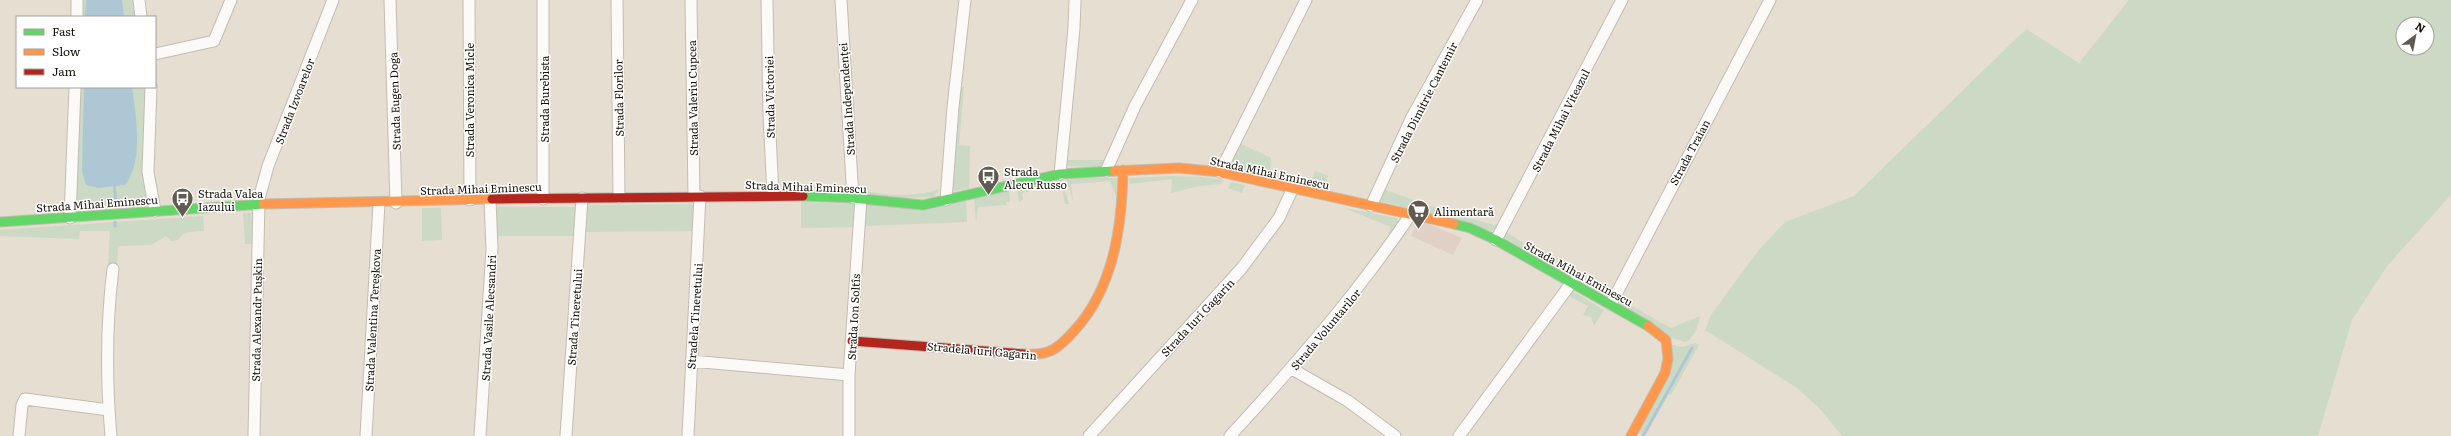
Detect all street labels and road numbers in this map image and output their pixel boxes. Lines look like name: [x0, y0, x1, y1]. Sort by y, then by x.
street label: Strada Dimitrie Cantemir: [1386, 38, 1461, 165]
street label: Strada Valeriu Cupcea: [683, 40, 701, 156]
street label: Strada Veronica Micle: [461, 42, 477, 157]
street label: Strada Independenței: [834, 42, 858, 156]
street label: Strada Eugen Doga: [384, 52, 404, 150]
street label: Strada Izvoarelor: [270, 55, 318, 146]
street label: Strada Victoriei: [760, 55, 778, 138]
street label: Strada Burebista: [536, 56, 552, 142]
street label: Strada Florilor: [609, 59, 627, 137]
street label: Strada Mihai Viteazul: [1527, 65, 1593, 174]
street label: Strada Traian: [1665, 116, 1713, 188]
street label: Strada Mihai Eminescu: [1209, 152, 1331, 192]
street label: Strada Mihai Eminescu: [745, 176, 867, 196]
street label: Strada Mihai Eminescu: [420, 178, 542, 198]
street label: Strada Mihai Eminescu: [36, 191, 158, 215]
street label: Strada Mihai Eminescu: [1522, 236, 1636, 310]
street label: Strada Valentina Tereșkova: [360, 248, 384, 392]
street label: Strada Vasile Alecsandri: [477, 254, 499, 381]
street label: Strada Alexandr Pușkin: [247, 258, 265, 382]
street label: Stradela Tineretului: [682, 262, 706, 370]
street label: Strada Tineretului: [563, 268, 585, 366]
street label: Strada Ion Soltîs: [843, 273, 863, 361]
street label: Strada Iuri Gagarin: [1157, 275, 1237, 359]
street label: Strada Voluntarilor: [1286, 284, 1364, 373]
street label: Stradela Iuri Gagarin: [926, 337, 1038, 363]

